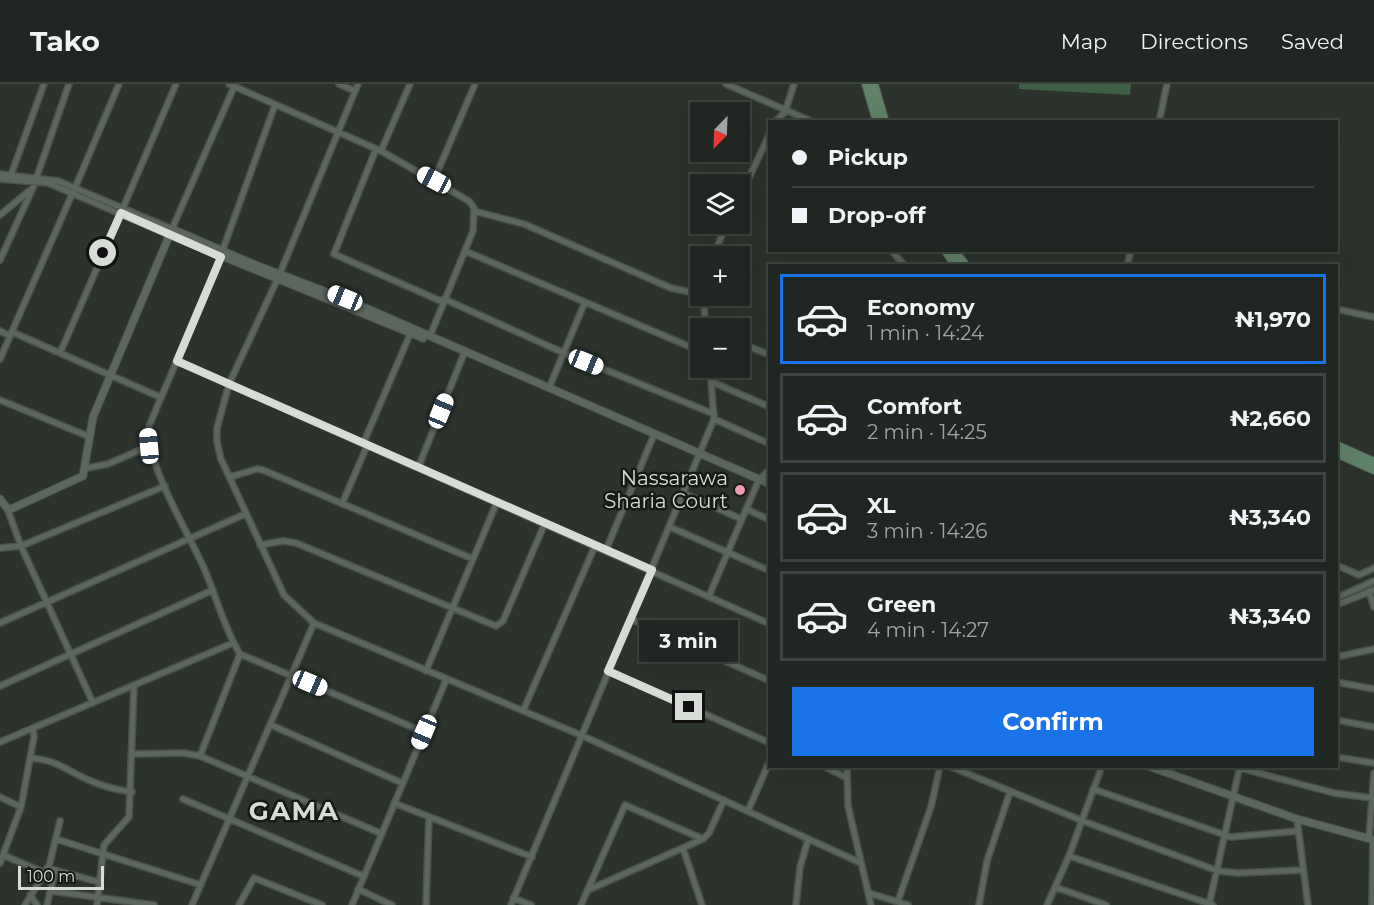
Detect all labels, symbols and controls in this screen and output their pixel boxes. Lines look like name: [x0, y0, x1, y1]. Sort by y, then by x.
text: Tako: [30, 24, 100, 58]
text: Map: [1061, 29, 1107, 54]
text: Directions: [1140, 29, 1248, 54]
text: Saved: [1281, 29, 1344, 54]
north arrow: [690, 102, 750, 162]
map controls: [690, 102, 750, 378]
text: Pickup: [828, 144, 908, 171]
car: [414, 164, 454, 196]
button: layers: [690, 174, 750, 234]
text: Drop-off: [828, 202, 926, 229]
route start: [89, 239, 116, 266]
button: +: [690, 246, 750, 306]
car: [325, 283, 365, 313]
icon: car: [795, 292, 849, 346]
text: Economy: [867, 294, 975, 321]
text: ₦1,970: [1235, 306, 1311, 333]
button: −: [690, 318, 750, 378]
text: 1 min · 14:24: [867, 321, 984, 345]
car: [566, 347, 606, 377]
car: [426, 391, 456, 431]
icon: car: [795, 391, 849, 445]
text: Comfort: [867, 393, 962, 420]
text: ₦2,660: [1230, 405, 1311, 432]
text: 2 min · 14:25: [867, 420, 987, 444]
car: [138, 427, 160, 465]
place label: Nassarawa Sharia Court: [604, 466, 728, 513]
marker: Nassarawa Sharia Court: [733, 483, 747, 497]
icon: car: [795, 490, 849, 544]
text: XL: [867, 492, 896, 519]
text: ₦3,340: [1229, 504, 1311, 531]
text: 3 min · 14:26: [867, 519, 987, 543]
icon: car: [795, 589, 849, 643]
text: Green: [867, 591, 936, 618]
text: ₦3,340: [1229, 603, 1311, 630]
text: 4 min · 14:27: [867, 618, 989, 642]
callout: 3 min: [640, 620, 738, 662]
text: 3 min: [659, 629, 718, 653]
car: [290, 668, 330, 698]
button: Confirm: [792, 687, 1314, 756]
route end: [675, 693, 702, 720]
car: [409, 712, 439, 752]
district label: GAMA: [249, 795, 339, 827]
scale bar: [18, 863, 104, 890]
text: 100 m: [27, 867, 75, 886]

